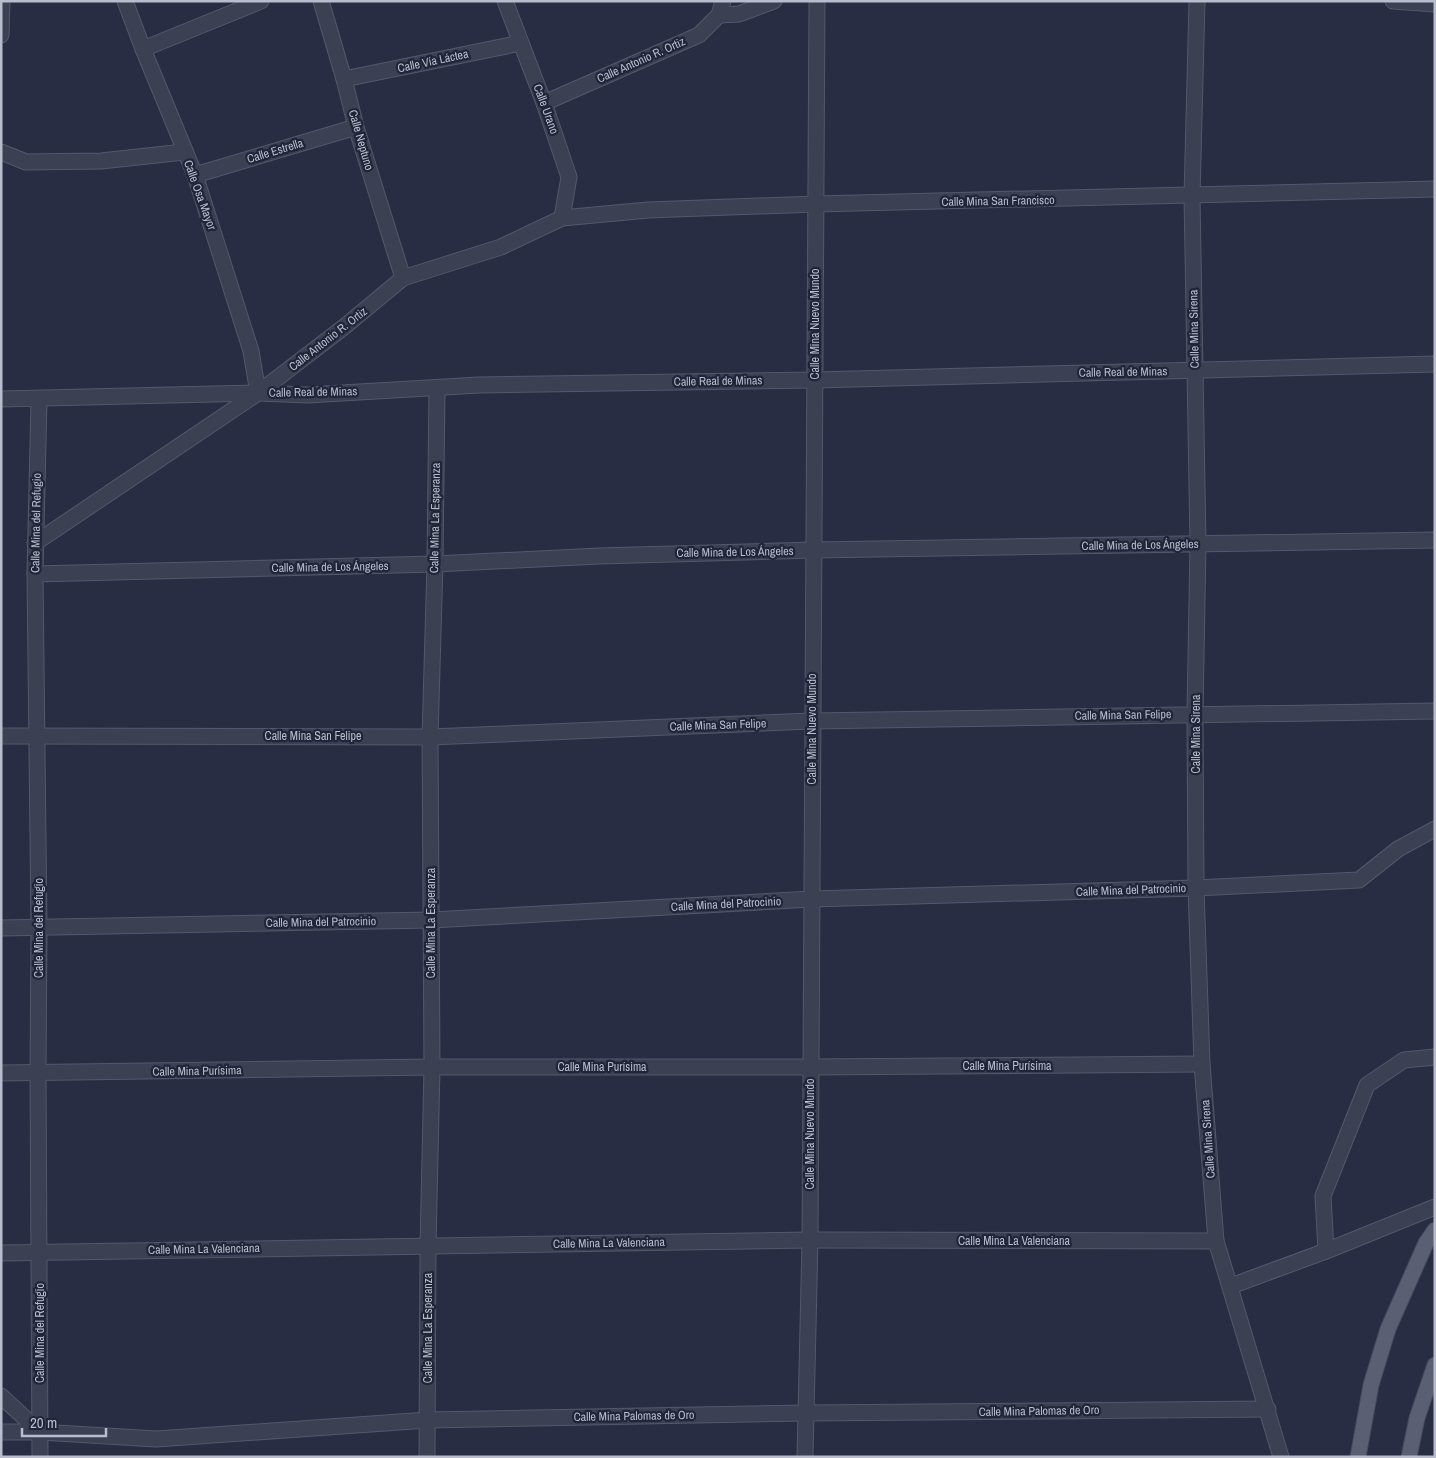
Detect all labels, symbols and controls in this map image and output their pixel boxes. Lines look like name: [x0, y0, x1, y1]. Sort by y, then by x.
street label: Calle Antonio R. Ortiz: [594, 33, 688, 87]
street label: Calle Vía Láctea: [396, 46, 470, 76]
street label: Calle Urano: [530, 82, 562, 136]
street label: Calle Neptuno: [345, 108, 377, 172]
street label: Calle Estrella: [245, 135, 306, 167]
street label: Calle Osa Mayor: [180, 158, 220, 233]
street label: Calle Mina San Francisco: [941, 192, 1055, 210]
street label: Calle Mina Nuevo Mundo: [807, 268, 823, 380]
street label: Calle Mina Sirena: [1185, 289, 1203, 369]
street label: Calle Antonio R. Ortiz: [286, 303, 370, 375]
street label: Calle Real de Minas: [1079, 363, 1168, 381]
street label: Calle Real de Minas: [674, 372, 763, 390]
street label: Calle Real de Minas: [269, 383, 358, 401]
street label: Calle Mina La Esperanza: [426, 462, 444, 573]
street label: Calle Mina del Refugio: [27, 473, 45, 573]
street label: Calle Mina de Los Ángeles: [1081, 536, 1199, 554]
street label: Calle Mina de Los Ángeles: [676, 543, 794, 561]
street label: Calle Mina de Los Ángeles: [271, 558, 389, 576]
street label: Calle Mina Nuevo Mundo: [804, 673, 820, 785]
street label: Calle Mina Sirena: [1188, 694, 1204, 773]
street label: Calle Mina San Felipe: [1074, 706, 1172, 724]
street label: Calle Mina San Felipe: [669, 715, 767, 735]
street label: Calle Mina San Felipe: [265, 728, 361, 744]
street label: Calle Mina La Esperanza: [423, 867, 439, 978]
street label: Calle Mina del Refugio: [31, 878, 47, 978]
street label: Calle Mina del Patrocinio: [1076, 880, 1186, 900]
street label: Calle Mina del Patrocinio: [670, 893, 782, 915]
street label: Calle Mina del Patrocinio: [266, 913, 376, 931]
street label: Calle Mina Purísima: [962, 1058, 1052, 1074]
street label: Calle Mina Purísima: [557, 1059, 647, 1075]
street label: Calle Mina Purísima: [152, 1062, 242, 1080]
street label: Calle Mina Nuevo Mundo: [802, 1078, 818, 1190]
street label: Calle Mina Sirena: [1197, 1099, 1219, 1179]
street label: Calle Mina La Valenciana: [958, 1233, 1071, 1249]
street label: Calle Mina La Valenciana: [553, 1234, 666, 1252]
street label: Calle Mina La Valenciana: [148, 1240, 261, 1258]
street label: Calle Mina La Esperanza: [420, 1272, 436, 1383]
street label: Calle Mina del Refugio: [32, 1283, 48, 1383]
street label: Calle Mina Palomas de Oro: [978, 1402, 1100, 1420]
scale bar: [22, 1406, 106, 1438]
street label: Calle Mina Palomas de Oro: [573, 1407, 695, 1425]
text: 20 m: [30, 1412, 57, 1433]

